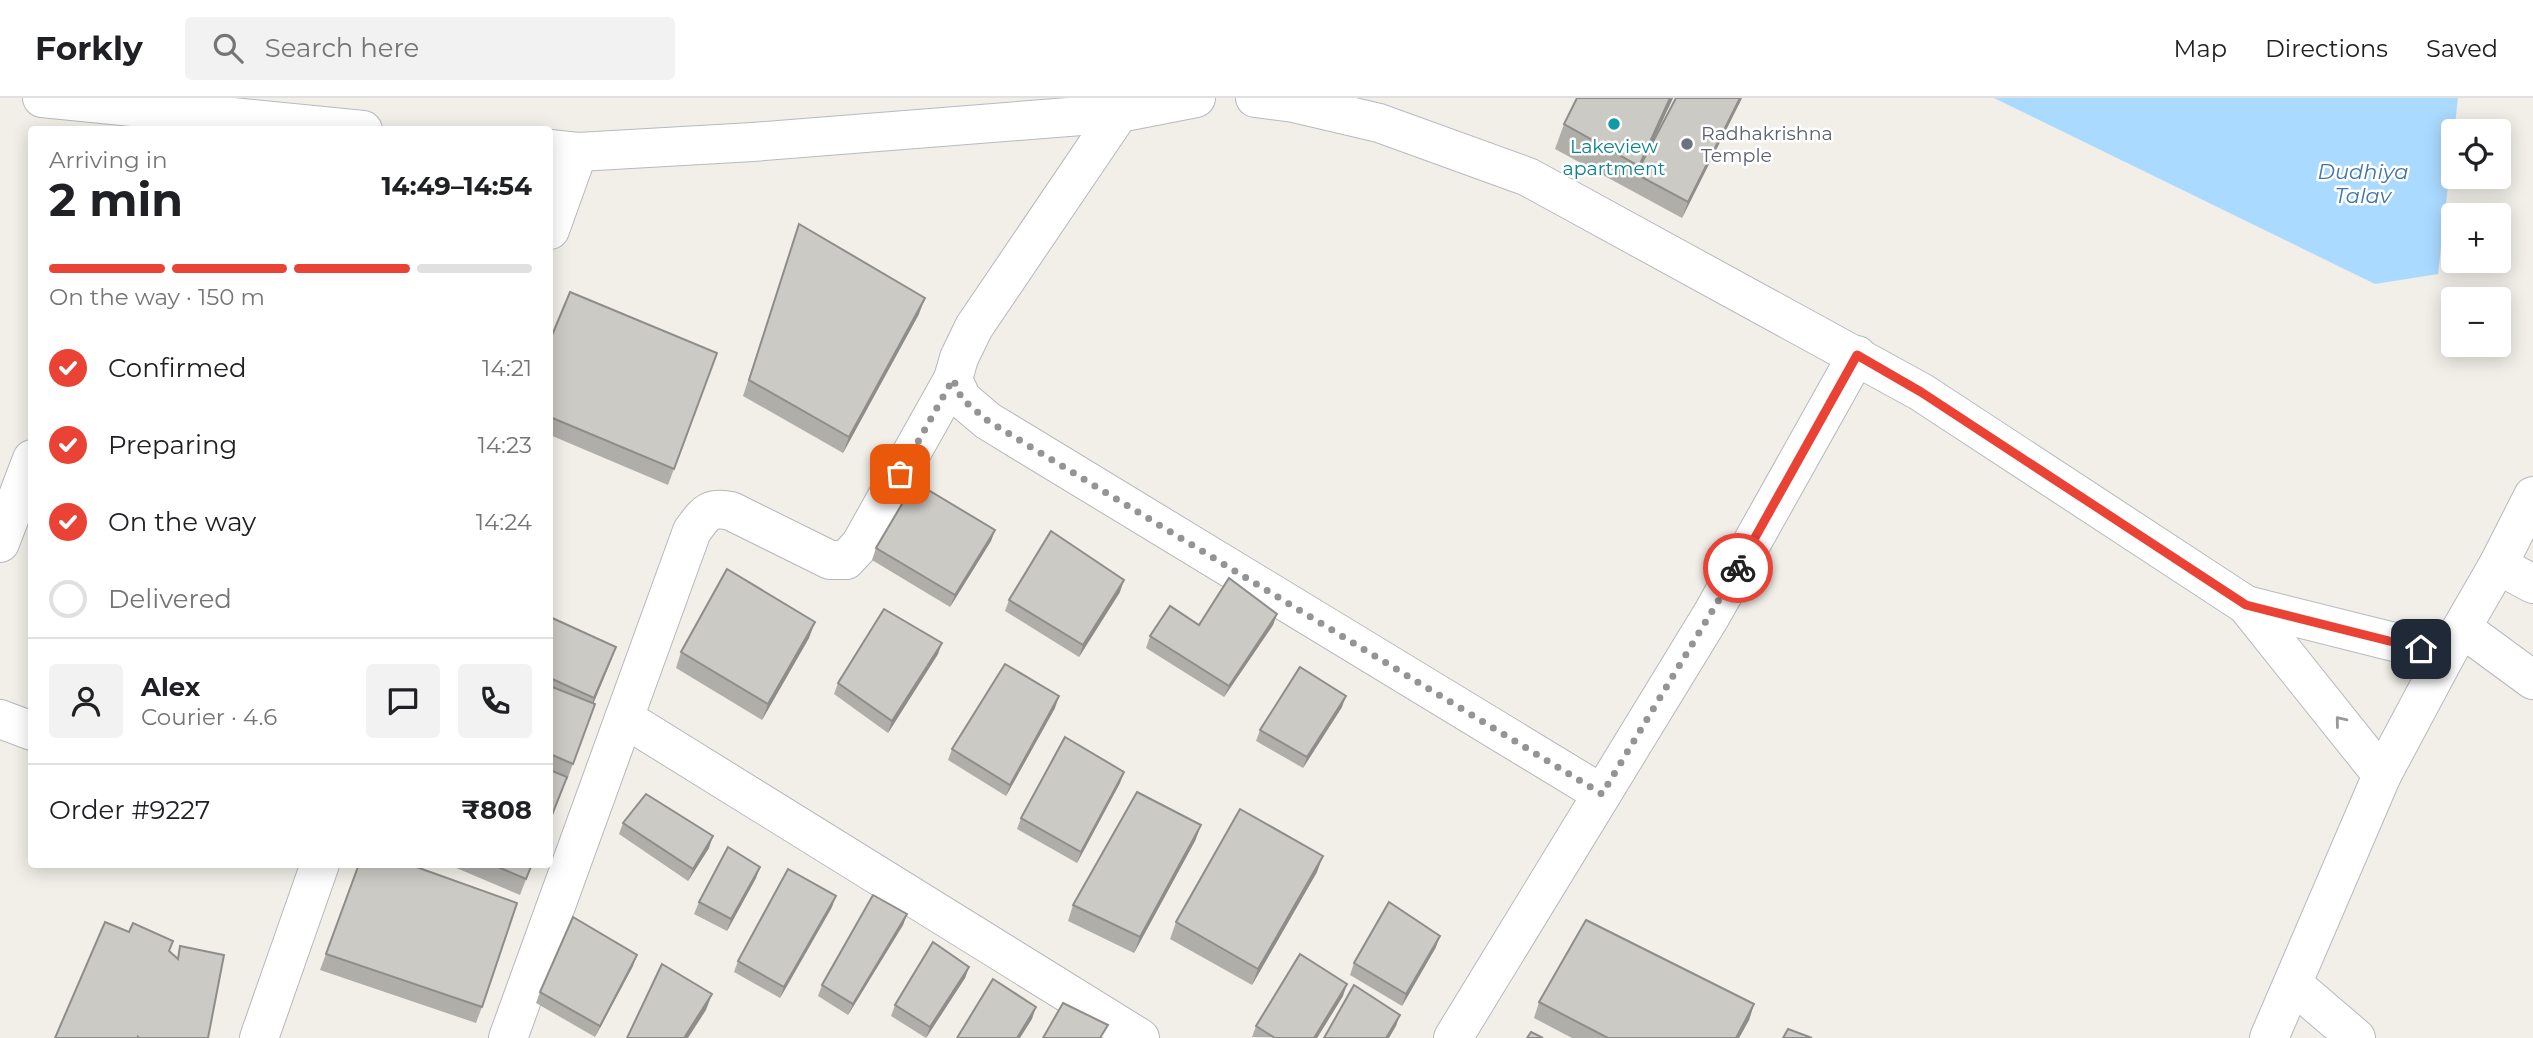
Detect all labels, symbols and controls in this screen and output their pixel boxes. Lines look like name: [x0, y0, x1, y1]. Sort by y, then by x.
search box: [185, 17, 675, 80]
text: Forkly: [35, 28, 143, 68]
icon: search: [209, 29, 247, 67]
text: Search here: [265, 32, 419, 64]
text: Map: [2174, 34, 2227, 63]
text: Directions: [2265, 34, 2388, 63]
text: Saved: [2426, 34, 2498, 63]
marker: Lakeview apartment: [1606, 116, 1622, 132]
map controls: [2441, 119, 2511, 357]
button: locate: [2441, 119, 2511, 189]
place label: Radhakrishna Temple: [1701, 122, 1833, 167]
place label: Lakeview apartment: [1562, 135, 1666, 180]
marker: Radhakrishna Temple: [1679, 136, 1695, 152]
text: Arriving in: [49, 146, 168, 174]
water label: Dudhiya Talav: [2318, 159, 2408, 208]
text: 14:49–14:54: [381, 170, 532, 202]
text: 2 min: [49, 171, 183, 228]
button: +: [2441, 203, 2511, 273]
text: On the way · 150 m: [49, 283, 265, 311]
button: −: [2441, 287, 2511, 357]
icon: check: [49, 349, 87, 387]
text: Confirmed: [108, 352, 247, 384]
text: 14:21: [482, 354, 532, 382]
icon: check: [49, 426, 87, 464]
text: Preparing: [108, 429, 237, 461]
text: 14:23: [477, 431, 532, 459]
pin: [870, 444, 930, 504]
icon: bag: [881, 455, 919, 493]
icon: check: [49, 503, 87, 541]
text: On the way: [108, 506, 256, 538]
text: 14:24: [476, 508, 532, 536]
courier: [1703, 533, 1773, 603]
icon: bike: [1719, 549, 1757, 587]
text: Delivered: [108, 583, 232, 615]
pin: [2391, 619, 2451, 679]
icon: home: [2402, 630, 2440, 668]
button: person: [49, 664, 123, 738]
button: chat: [366, 664, 440, 738]
button: phone: [458, 664, 532, 738]
text: Alex: [141, 671, 200, 703]
text: Courier · 4.6: [141, 703, 277, 731]
one-way arrow: [2335, 717, 2348, 729]
text: Order #9227: [49, 794, 210, 826]
text: ₹808: [461, 794, 532, 826]

